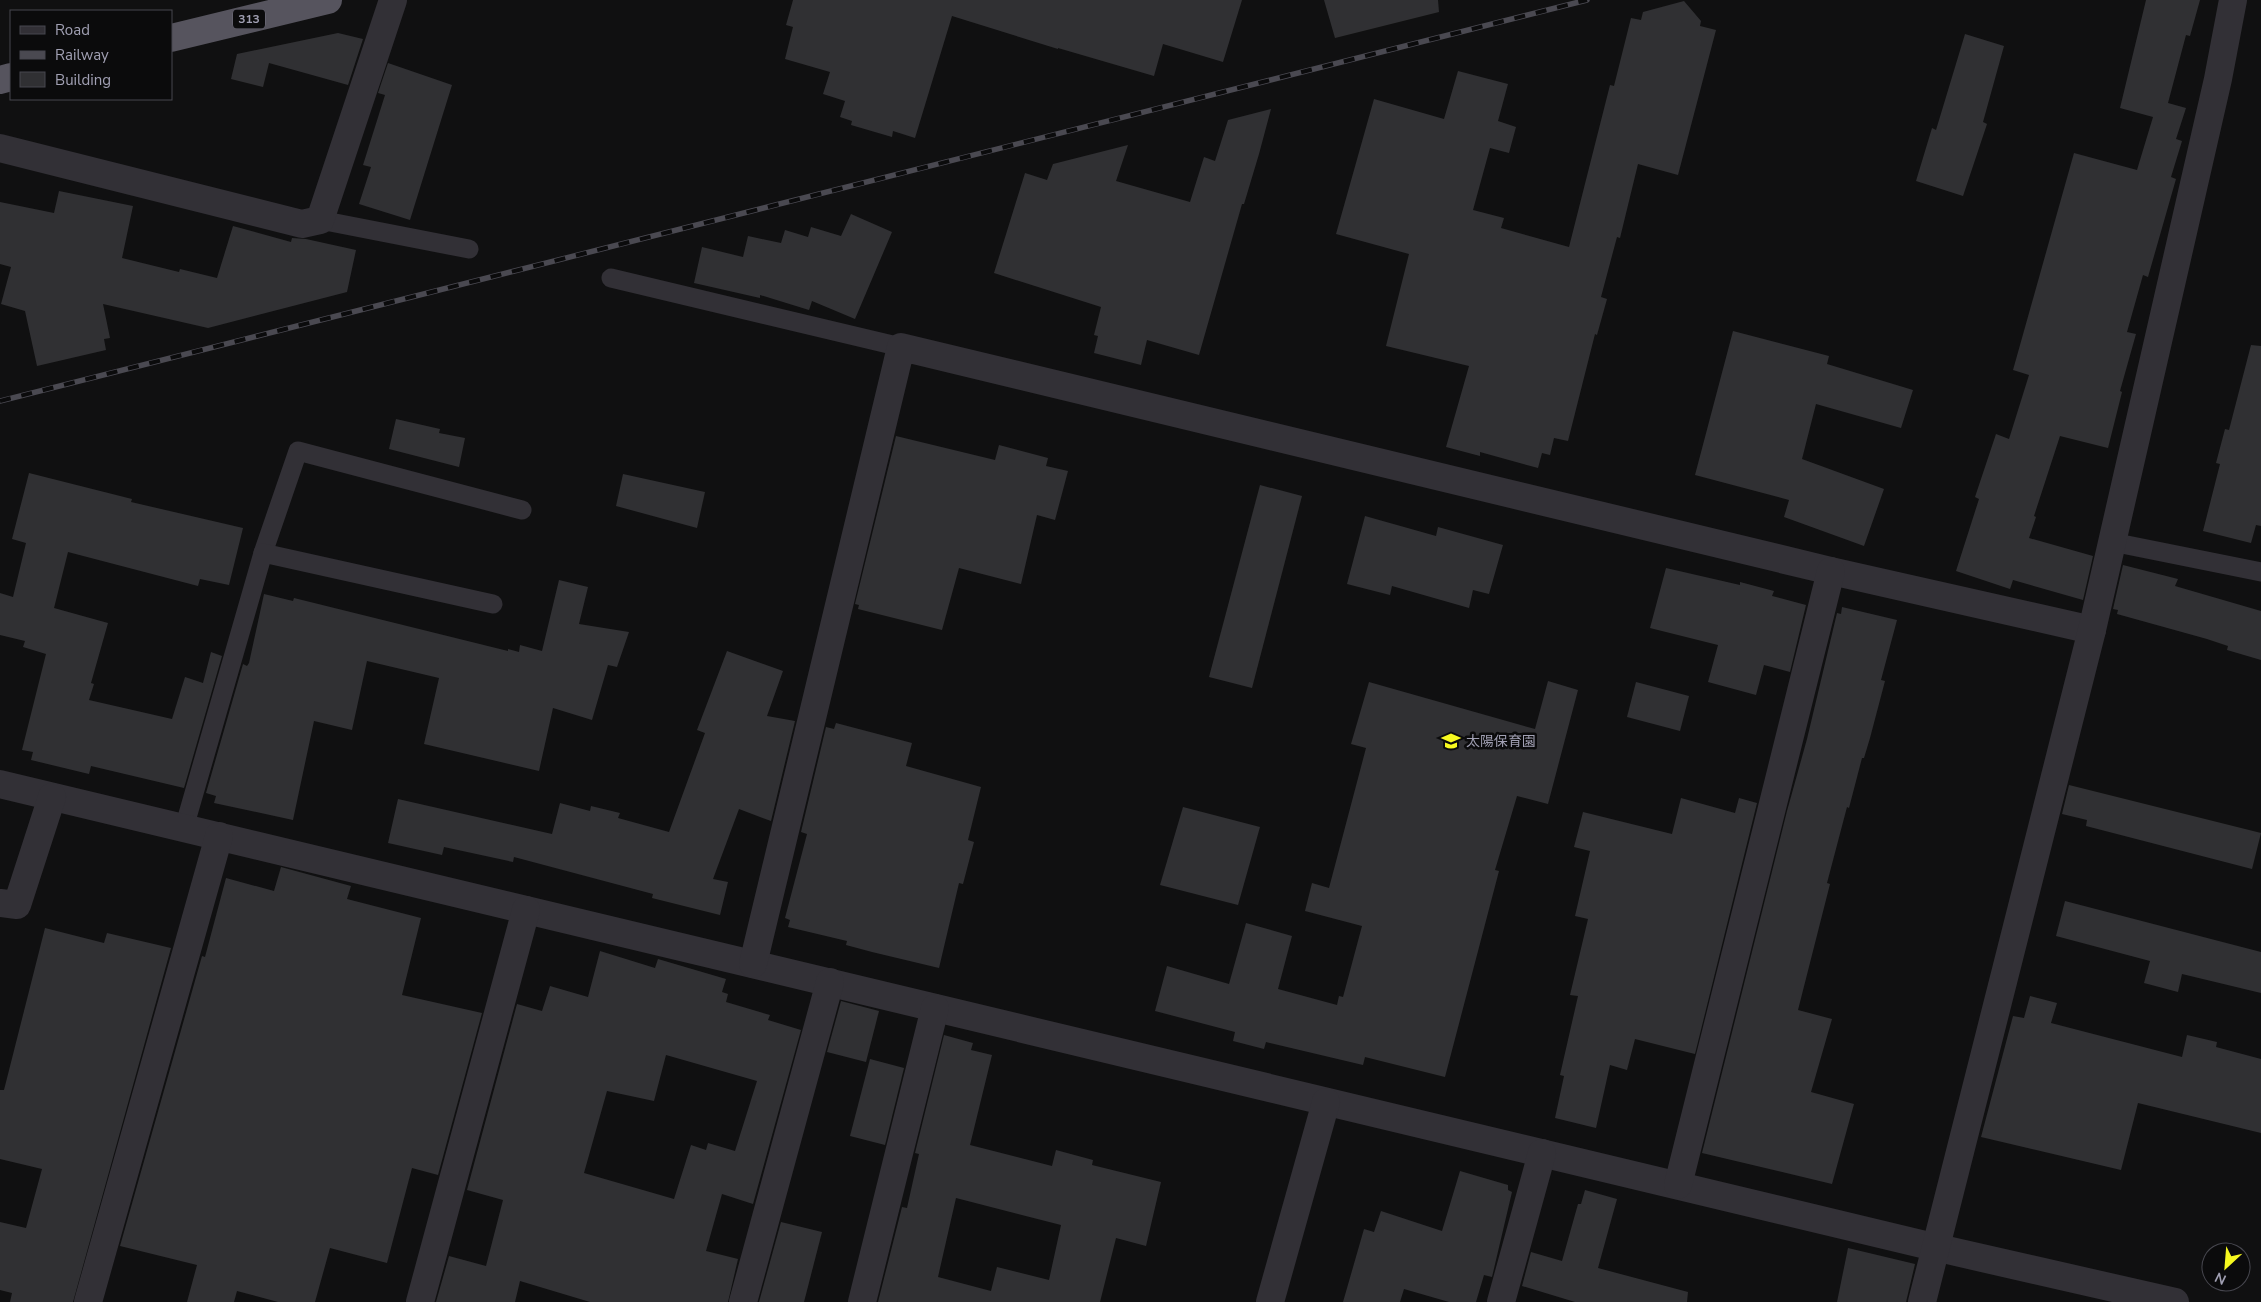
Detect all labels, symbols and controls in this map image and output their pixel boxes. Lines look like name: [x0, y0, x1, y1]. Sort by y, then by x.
legend: [10, 10, 172, 100]
road number: 313: [233, 10, 265, 28]
text: Road: [55, 20, 90, 40]
text: Railway: [55, 45, 109, 65]
text: Building: [55, 70, 111, 90]
school or university icon: 太陽保育園: [1440, 730, 1462, 752]
place label: 太陽保育園: [1466, 732, 1536, 751]
north arrow: [2201, 1242, 2251, 1292]
text: N: [2212, 1267, 2229, 1289]

